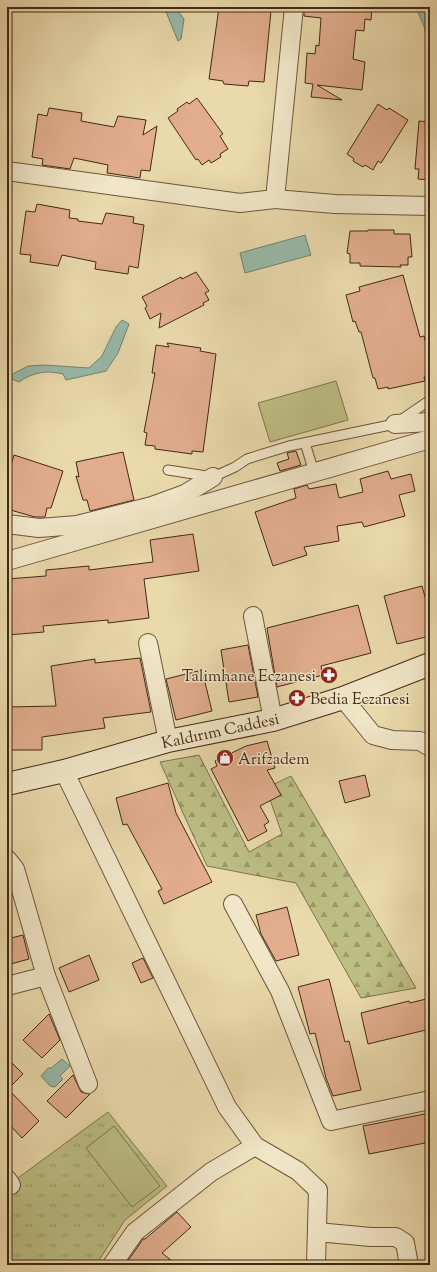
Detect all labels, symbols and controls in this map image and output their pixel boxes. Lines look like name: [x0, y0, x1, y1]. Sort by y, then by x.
pharmacy icon: Talimhane Eczanesi: [319, 665, 339, 685]
place label: Talimhane Eczanesi: [182, 666, 316, 689]
pharmacy icon: Bedia Eczanesi: [287, 688, 307, 708]
place label: Bedia Eczanesi: [310, 689, 410, 712]
street label: Kaldırım Caddesi: [160, 709, 282, 756]
shop icon: Arifzadem: [215, 748, 235, 768]
place label: Arifzadem: [238, 749, 310, 772]

